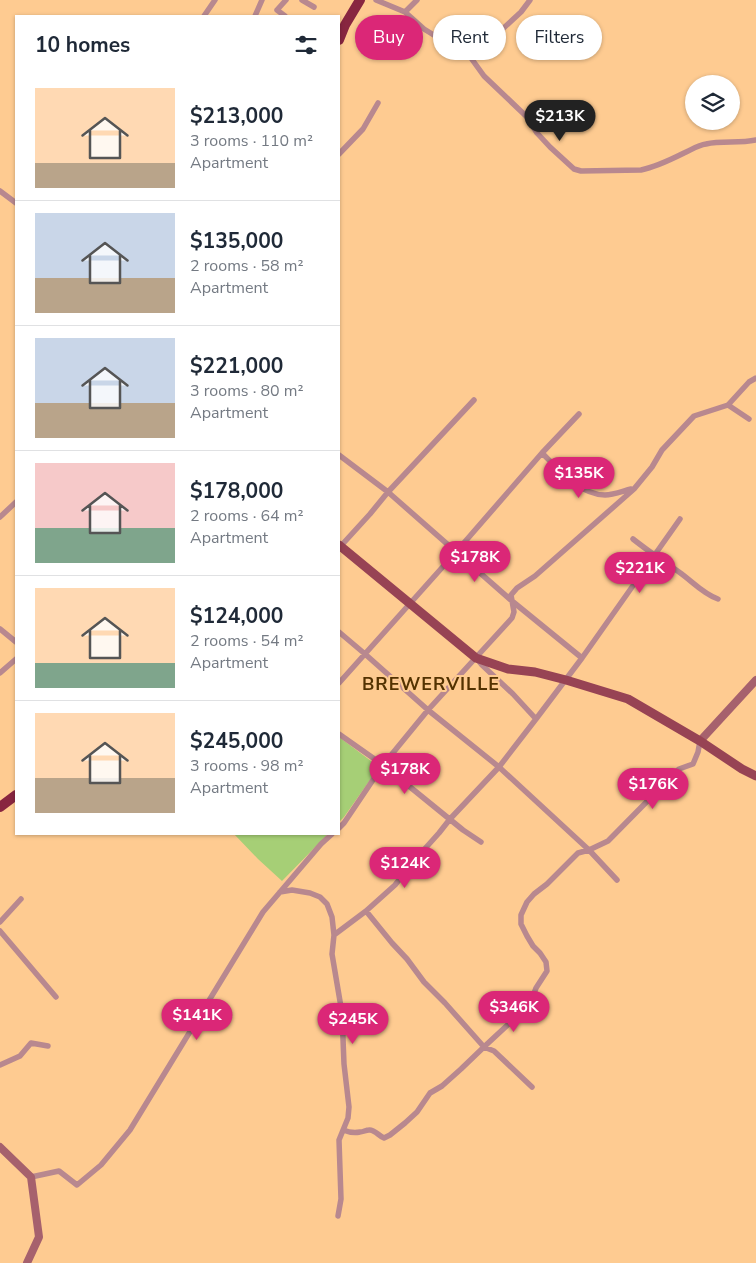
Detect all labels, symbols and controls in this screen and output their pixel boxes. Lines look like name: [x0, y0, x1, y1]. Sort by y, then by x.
chip: Buy: [355, 15, 423, 60]
chip: Rent: [433, 15, 506, 60]
chip: Filters: [516, 15, 602, 60]
text: 10 homes: [35, 31, 130, 59]
icon: filters: [292, 31, 320, 59]
map controls: [685, 75, 740, 130]
button: layers: [685, 75, 740, 130]
pin: $213K: [525, 100, 595, 142]
text: $213,000: [190, 102, 283, 130]
text: $213K: [535, 105, 585, 127]
icon: home: [75, 108, 135, 168]
text: 3 rooms · 110 m²: [190, 130, 313, 152]
text: Apartment: [190, 152, 268, 174]
text: $135,000: [190, 227, 283, 255]
icon: home: [75, 233, 135, 293]
text: 2 rooms · 58 m²: [190, 255, 303, 277]
text: Apartment: [190, 277, 268, 299]
text: $221,000: [190, 352, 283, 380]
icon: home: [75, 358, 135, 418]
text: 3 rooms · 80 m²: [190, 380, 303, 402]
text: Apartment: [190, 402, 268, 424]
pin: $135K: [544, 456, 614, 499]
text: $135K: [554, 462, 604, 484]
text: $178,000: [190, 477, 283, 505]
icon: home: [75, 483, 135, 543]
text: 2 rooms · 64 m²: [190, 505, 303, 527]
text: Apartment: [190, 527, 268, 549]
pin: $178K: [440, 540, 510, 583]
text: $178K: [450, 546, 500, 568]
pin: $221K: [605, 552, 675, 594]
text: $221K: [615, 557, 665, 579]
text: $124,000: [190, 602, 283, 630]
icon: home: [75, 608, 135, 668]
text: 2 rooms · 54 m²: [190, 630, 303, 652]
text: Apartment: [190, 652, 268, 674]
district label: BREWERVILLE: [362, 672, 500, 696]
text: $245,000: [190, 727, 283, 755]
icon: home: [75, 733, 135, 793]
pin: $178K: [370, 752, 440, 795]
text: 3 rooms · 98 m²: [190, 755, 303, 777]
text: $178K: [380, 758, 430, 780]
pin: $176K: [618, 768, 688, 810]
text: $176K: [628, 773, 678, 795]
text: Apartment: [190, 777, 268, 799]
pin: $124K: [370, 846, 440, 889]
text: $124K: [380, 852, 430, 874]
pin: $346K: [479, 990, 549, 1033]
text: $346K: [489, 996, 539, 1018]
pin: $141K: [162, 998, 232, 1041]
pin: $245K: [318, 1002, 388, 1045]
text: $141K: [172, 1004, 222, 1026]
text: $245K: [328, 1008, 378, 1030]

